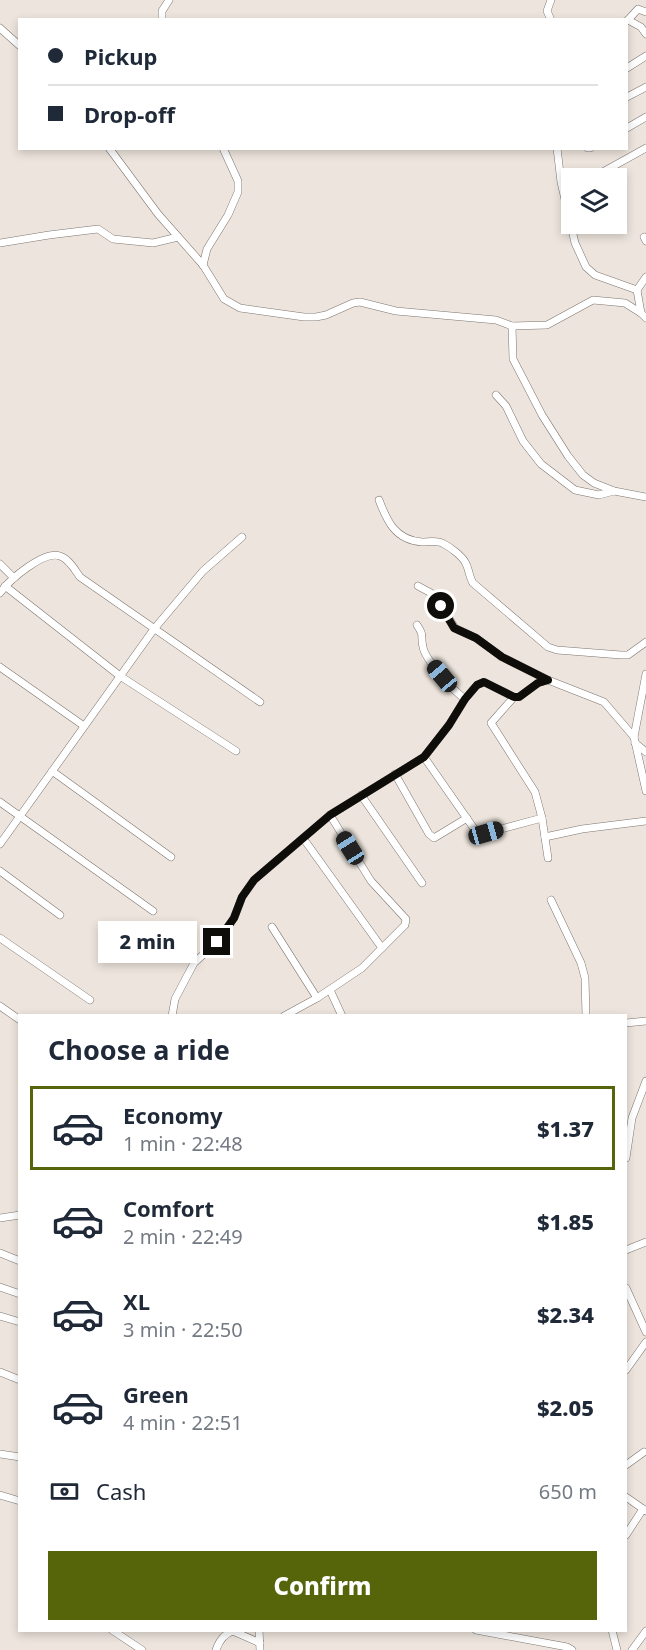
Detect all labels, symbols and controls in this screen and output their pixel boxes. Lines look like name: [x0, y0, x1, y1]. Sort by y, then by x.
text: Pickup: [84, 41, 157, 71]
text: Drop-off: [84, 99, 175, 129]
map controls: [561, 168, 627, 234]
button: layers: [561, 168, 627, 234]
route start: [427, 592, 454, 619]
car: [424, 656, 460, 696]
car: [466, 819, 506, 847]
car: [333, 828, 367, 868]
callout: 2 min: [97, 921, 196, 963]
text: 2 min: [120, 928, 175, 955]
route end: [203, 928, 230, 955]
text: Choose a ride: [48, 1031, 230, 1068]
text: Economy: [123, 1100, 222, 1130]
icon: car: [51, 1101, 105, 1155]
text: $1.37: [537, 1113, 594, 1143]
text: 1 min · 22:48: [123, 1130, 243, 1157]
text: Comfort: [123, 1193, 214, 1223]
icon: car: [51, 1194, 105, 1248]
text: $1.85: [537, 1206, 594, 1236]
text: 2 min · 22:49: [123, 1223, 243, 1250]
text: XL: [123, 1286, 150, 1316]
icon: car: [51, 1287, 105, 1341]
text: $2.34: [537, 1299, 594, 1329]
text: 3 min · 22:50: [123, 1316, 243, 1343]
text: Green: [123, 1379, 189, 1409]
icon: car: [51, 1380, 105, 1434]
text: $2.05: [537, 1392, 594, 1422]
text: 4 min · 22:51: [123, 1409, 243, 1436]
icon: cash: [48, 1475, 81, 1508]
text: Cash: [96, 1476, 146, 1506]
text: 650 m: [539, 1478, 597, 1505]
button: Confirm: [48, 1551, 597, 1620]

